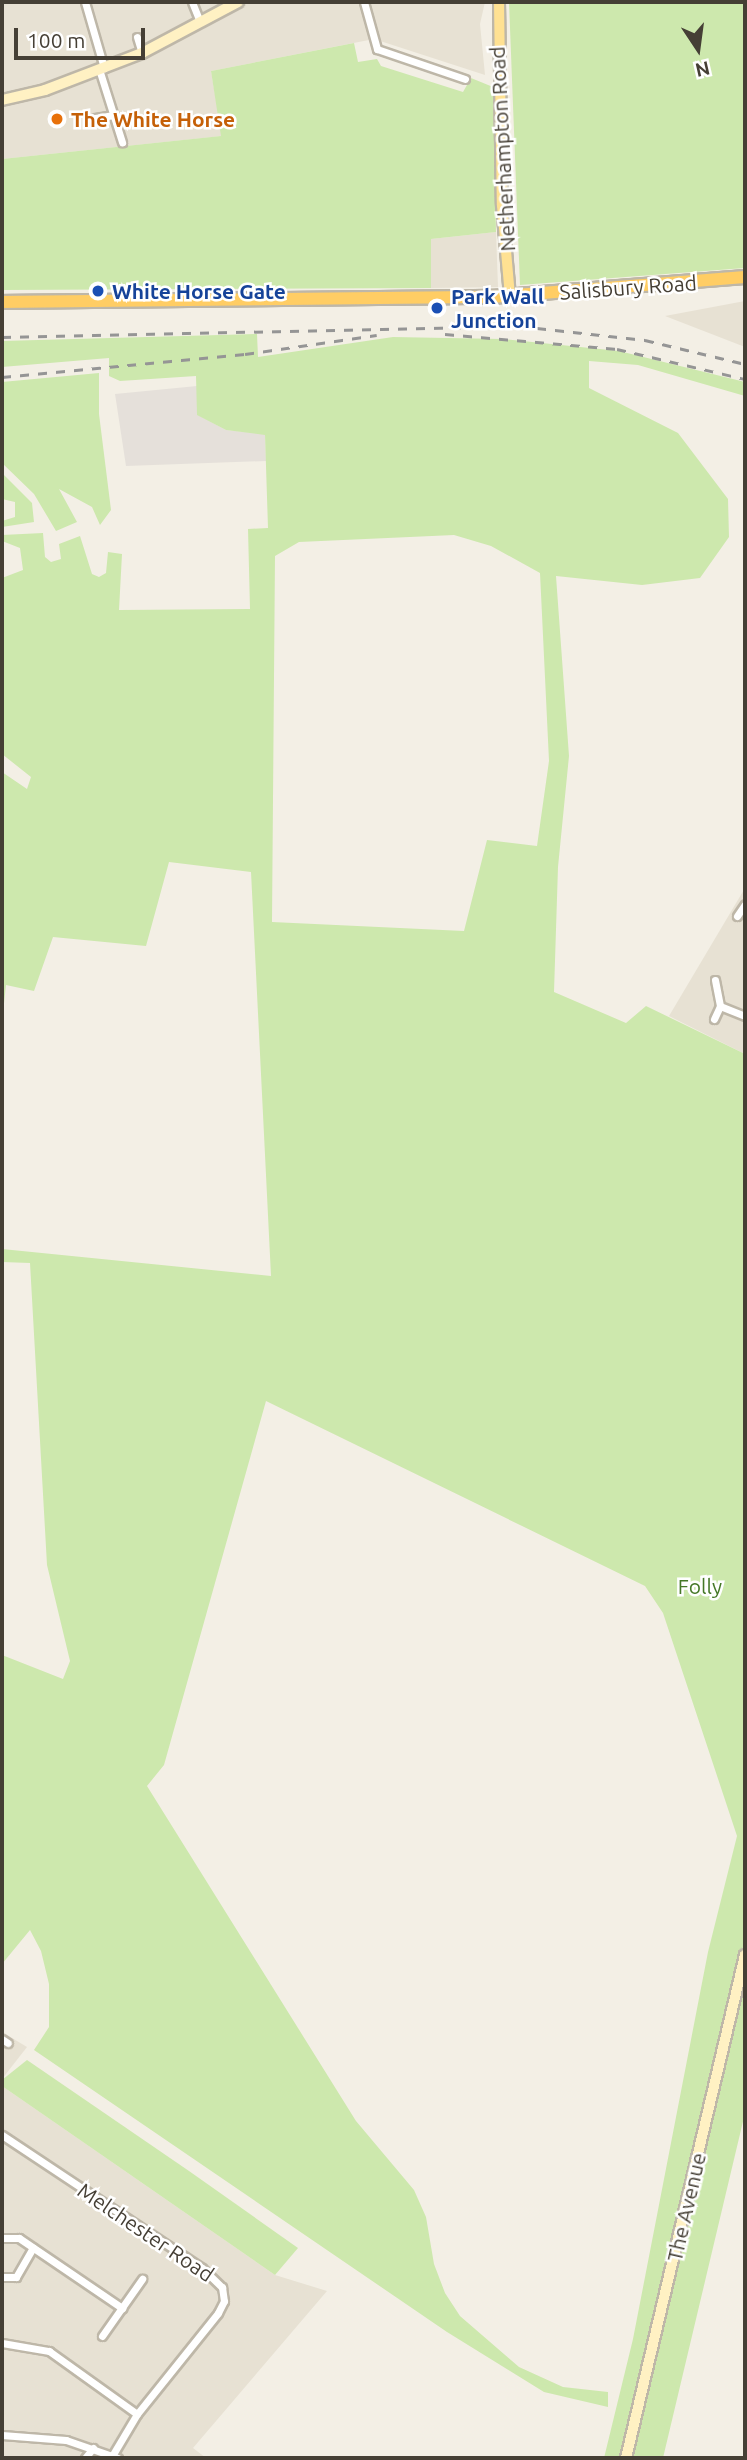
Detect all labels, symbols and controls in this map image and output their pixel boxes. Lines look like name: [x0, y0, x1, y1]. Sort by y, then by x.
scale bar: [18, 14, 149, 58]
north arrow: [663, 14, 733, 84]
text: 100 m: [27, 28, 85, 52]
street label: Netherhampton Road: [484, 46, 520, 252]
text: N: [693, 57, 712, 82]
place label: The White Horse: [71, 106, 235, 132]
marker: The White Horse: [49, 111, 65, 127]
street label: Salisbury Road: [559, 270, 697, 304]
place label: White Horse Gate: [112, 278, 286, 304]
marker: White Horse Gate: [90, 283, 106, 299]
place label: Park Wall Junction: [451, 283, 544, 333]
marker: Park Wall Junction: [429, 300, 445, 316]
park label: Folly: [678, 1573, 722, 1599]
street label: The Avenue: [661, 2150, 711, 2264]
street label: Melchester Road: [73, 2177, 219, 2287]

